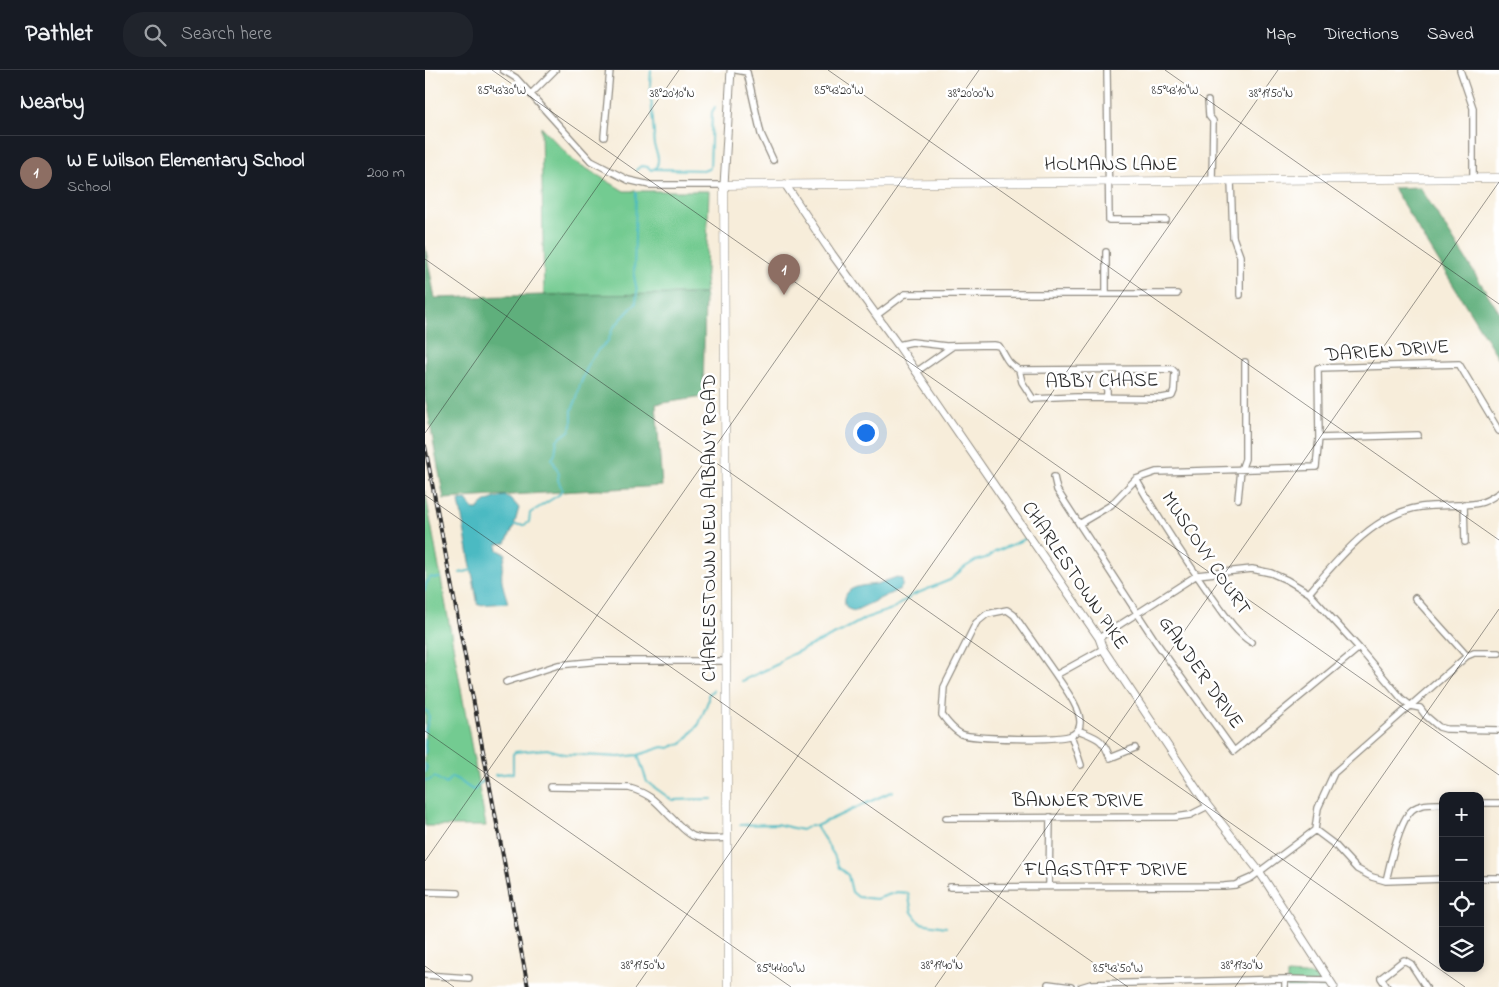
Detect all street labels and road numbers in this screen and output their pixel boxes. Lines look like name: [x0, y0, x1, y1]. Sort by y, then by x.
street label: HOLMANS LANE: [1044, 151, 1178, 180]
street label: DARIEN DRIVE: [1323, 333, 1450, 371]
street label: ABBY CHASE: [1045, 367, 1159, 397]
street label: CHARLESTOWN NEW ALBANY ROAD: [696, 374, 725, 682]
street label: MUSCOVY COURT: [1153, 486, 1257, 622]
street label: CHARLESTOWN PIKE: [1013, 496, 1135, 656]
street label: GANDER DRIVE: [1150, 611, 1250, 735]
street label: BANNER DRIVE: [1011, 787, 1144, 816]
street label: FLAGSTAFF DRIVE: [1023, 856, 1188, 885]

